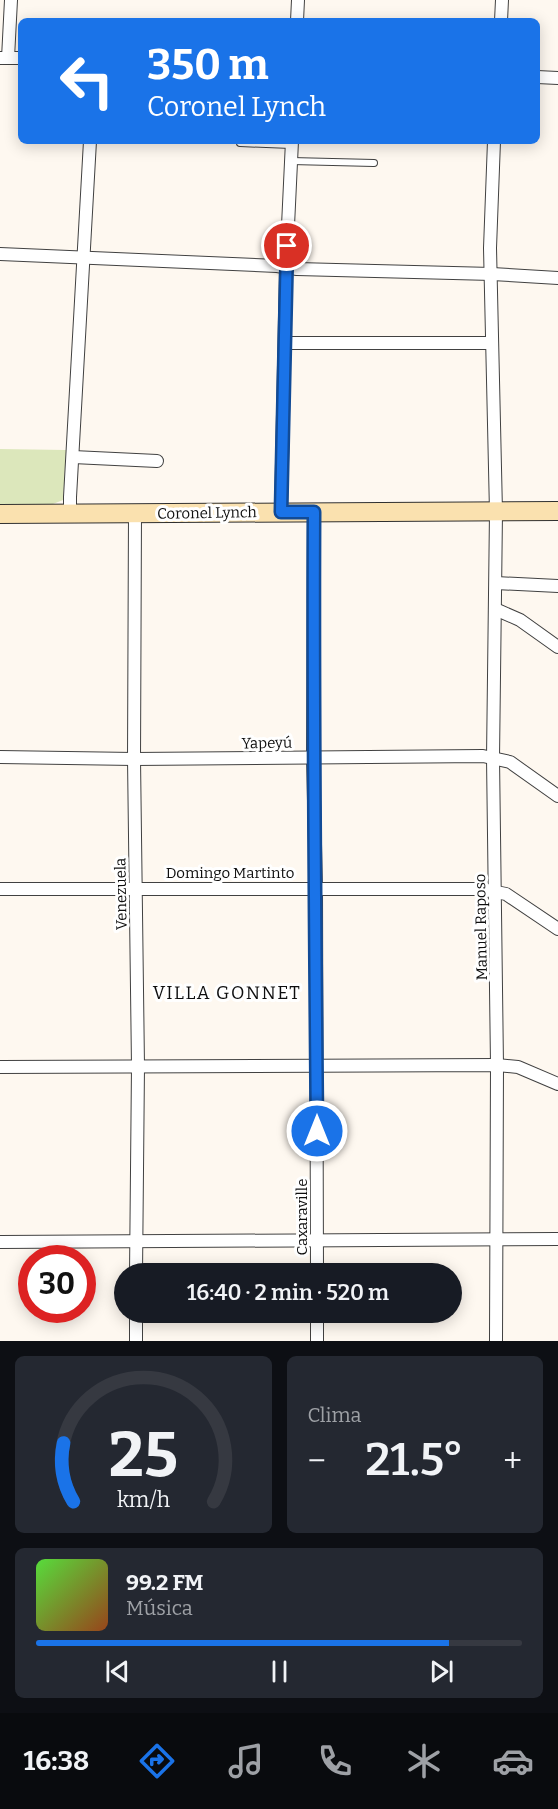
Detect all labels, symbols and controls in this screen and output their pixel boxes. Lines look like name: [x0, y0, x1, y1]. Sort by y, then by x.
text: 350 m: [147, 40, 268, 90]
icon: left: [48, 42, 126, 120]
text: Coronel Lynch: [147, 91, 326, 123]
pin: [261, 220, 312, 271]
icon: arrive: [270, 229, 303, 262]
street label: Coronel Lynch: [157, 503, 258, 523]
street label: Yapeyú: [242, 734, 292, 752]
street label: Venezuela: [111, 858, 131, 930]
street label: Domingo Martinto: [166, 864, 294, 882]
street label: Manuel Raposo: [471, 873, 491, 981]
district label: VILLA GONNET: [153, 982, 301, 1004]
position arrow: [285, 1099, 349, 1163]
street label: Caxaraville: [293, 1179, 311, 1255]
speed limit sign: 30: [18, 1245, 96, 1323]
text: 16:40 · 2 min · 520 m: [187, 1279, 389, 1306]
text: Clima: [308, 1403, 362, 1427]
text: 25: [109, 1418, 178, 1493]
text: 21.5°: [365, 1433, 464, 1487]
text: −: [308, 1441, 326, 1481]
text: +: [503, 1441, 522, 1481]
text: km/h: [117, 1487, 170, 1513]
text: 99.2 FM: [126, 1569, 204, 1596]
text: Música: [126, 1596, 193, 1620]
icon: previous: [101, 1655, 134, 1688]
icon: pause: [263, 1655, 296, 1688]
icon: next: [425, 1655, 458, 1688]
icon: directions: [136, 1740, 178, 1782]
icon: music: [225, 1740, 267, 1782]
icon: phone: [314, 1740, 356, 1782]
icon: climate: [403, 1740, 445, 1782]
icon: car: [492, 1740, 534, 1782]
text: 16:38: [24, 1745, 89, 1777]

